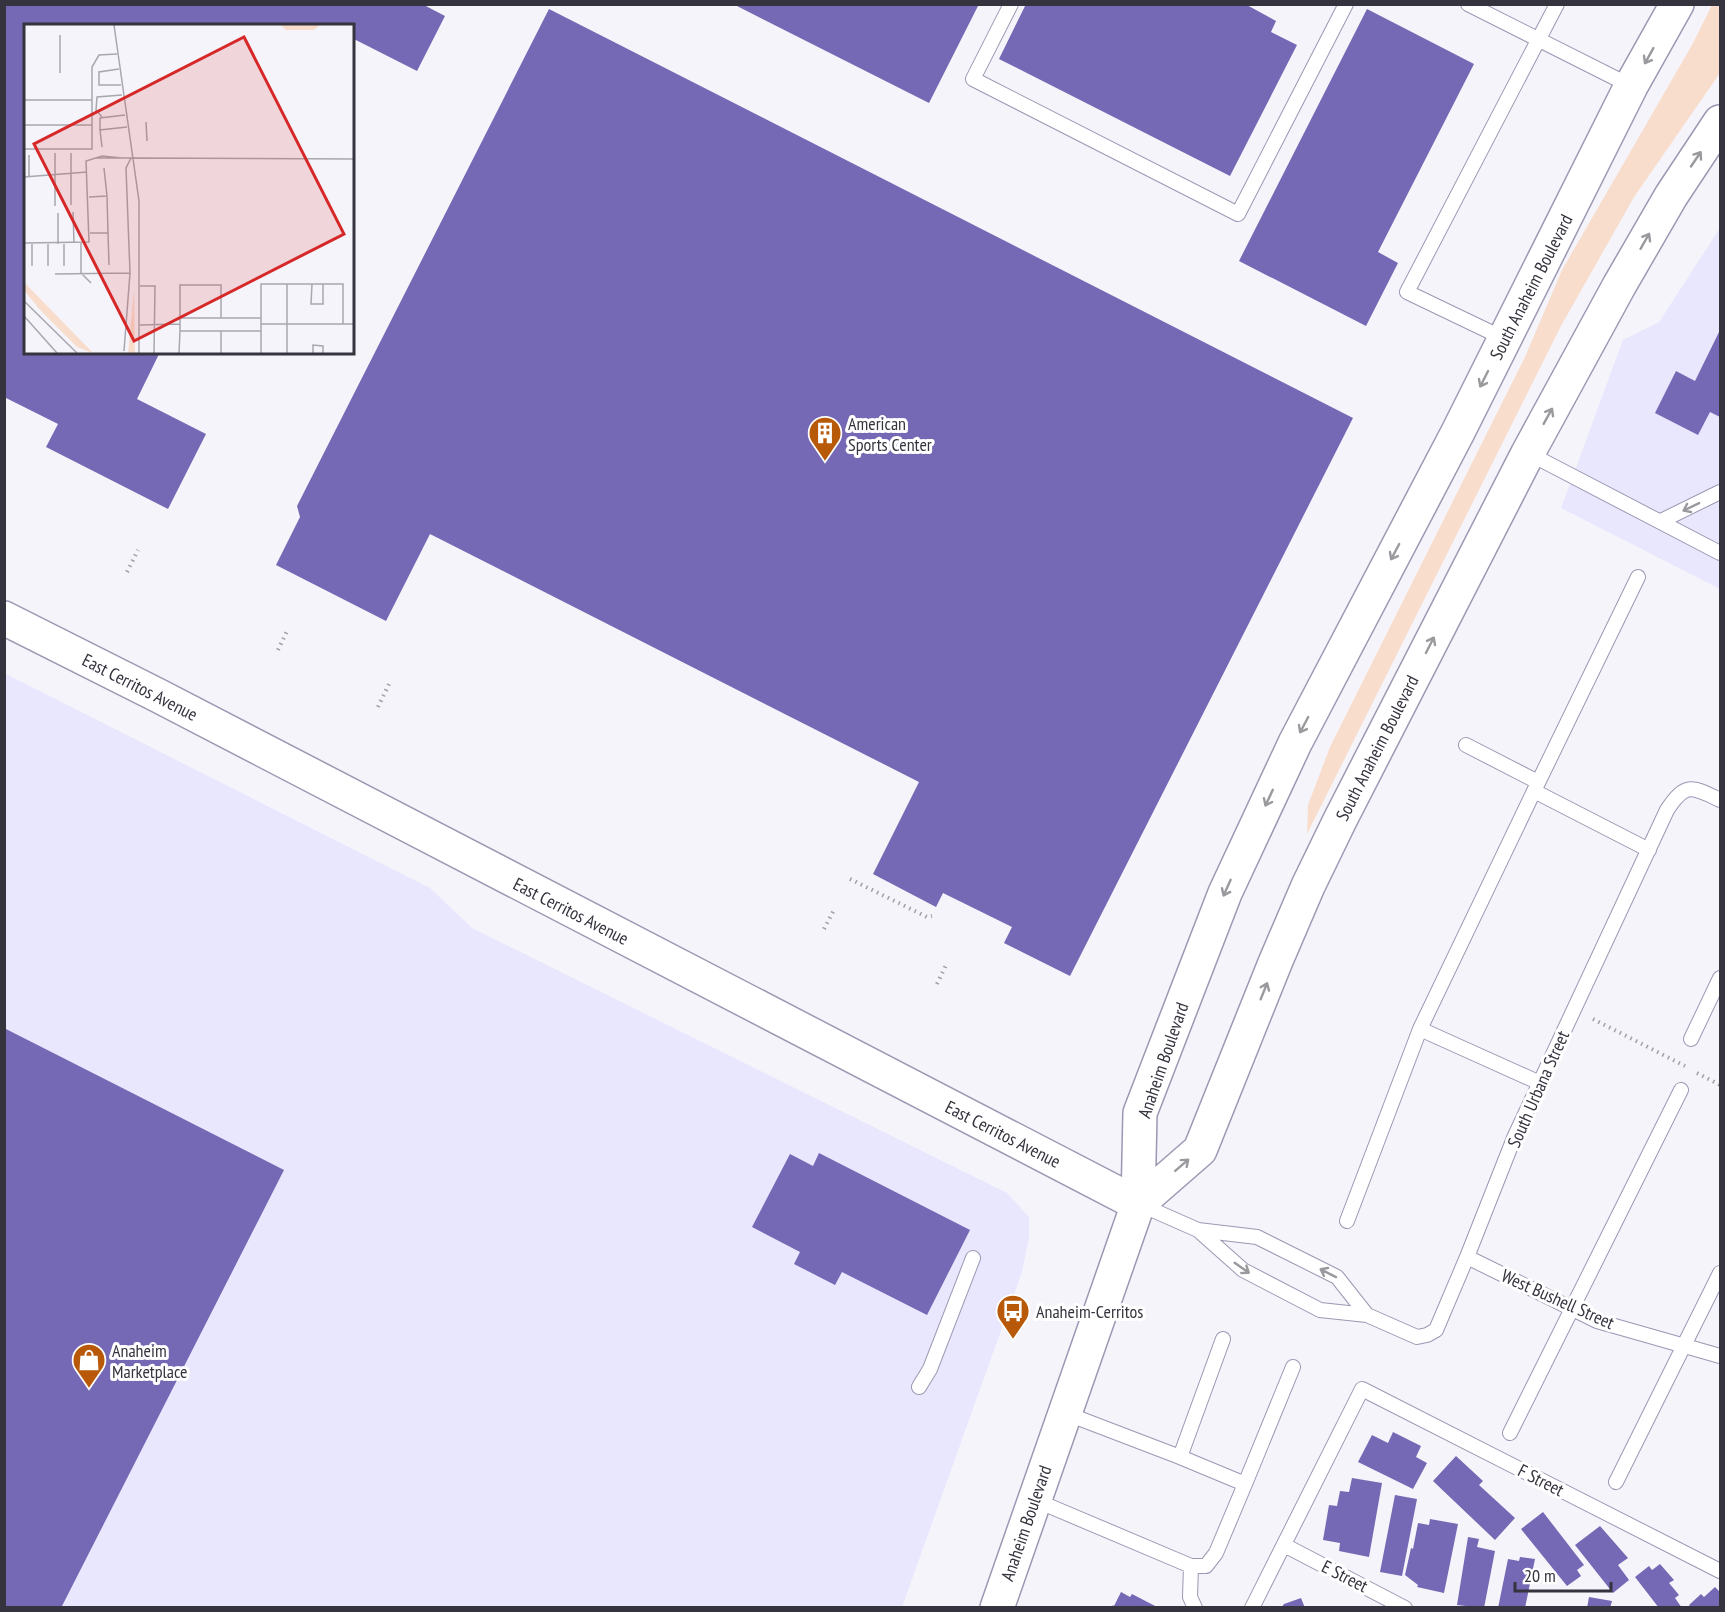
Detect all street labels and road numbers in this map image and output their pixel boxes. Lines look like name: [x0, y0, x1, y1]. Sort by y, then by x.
street label: South Anaheim Boulevard: [1484, 210, 1578, 364]
street label: East Cerritos Avenue: [79, 648, 201, 726]
street label: South Anaheim Boulevard: [1330, 671, 1424, 825]
street label: East Cerritos Avenue: [510, 872, 632, 950]
street label: Anaheim Boulevard: [1132, 999, 1194, 1121]
street label: South Urbana Street: [1502, 1027, 1574, 1151]
street label: East Cerritos Avenue: [942, 1095, 1064, 1173]
street label: West Bushell Street: [1498, 1264, 1618, 1334]
street label: F Street: [1514, 1459, 1568, 1501]
street label: Anaheim Boulevard: [995, 1462, 1057, 1584]
street label: E Street: [1318, 1555, 1372, 1597]

